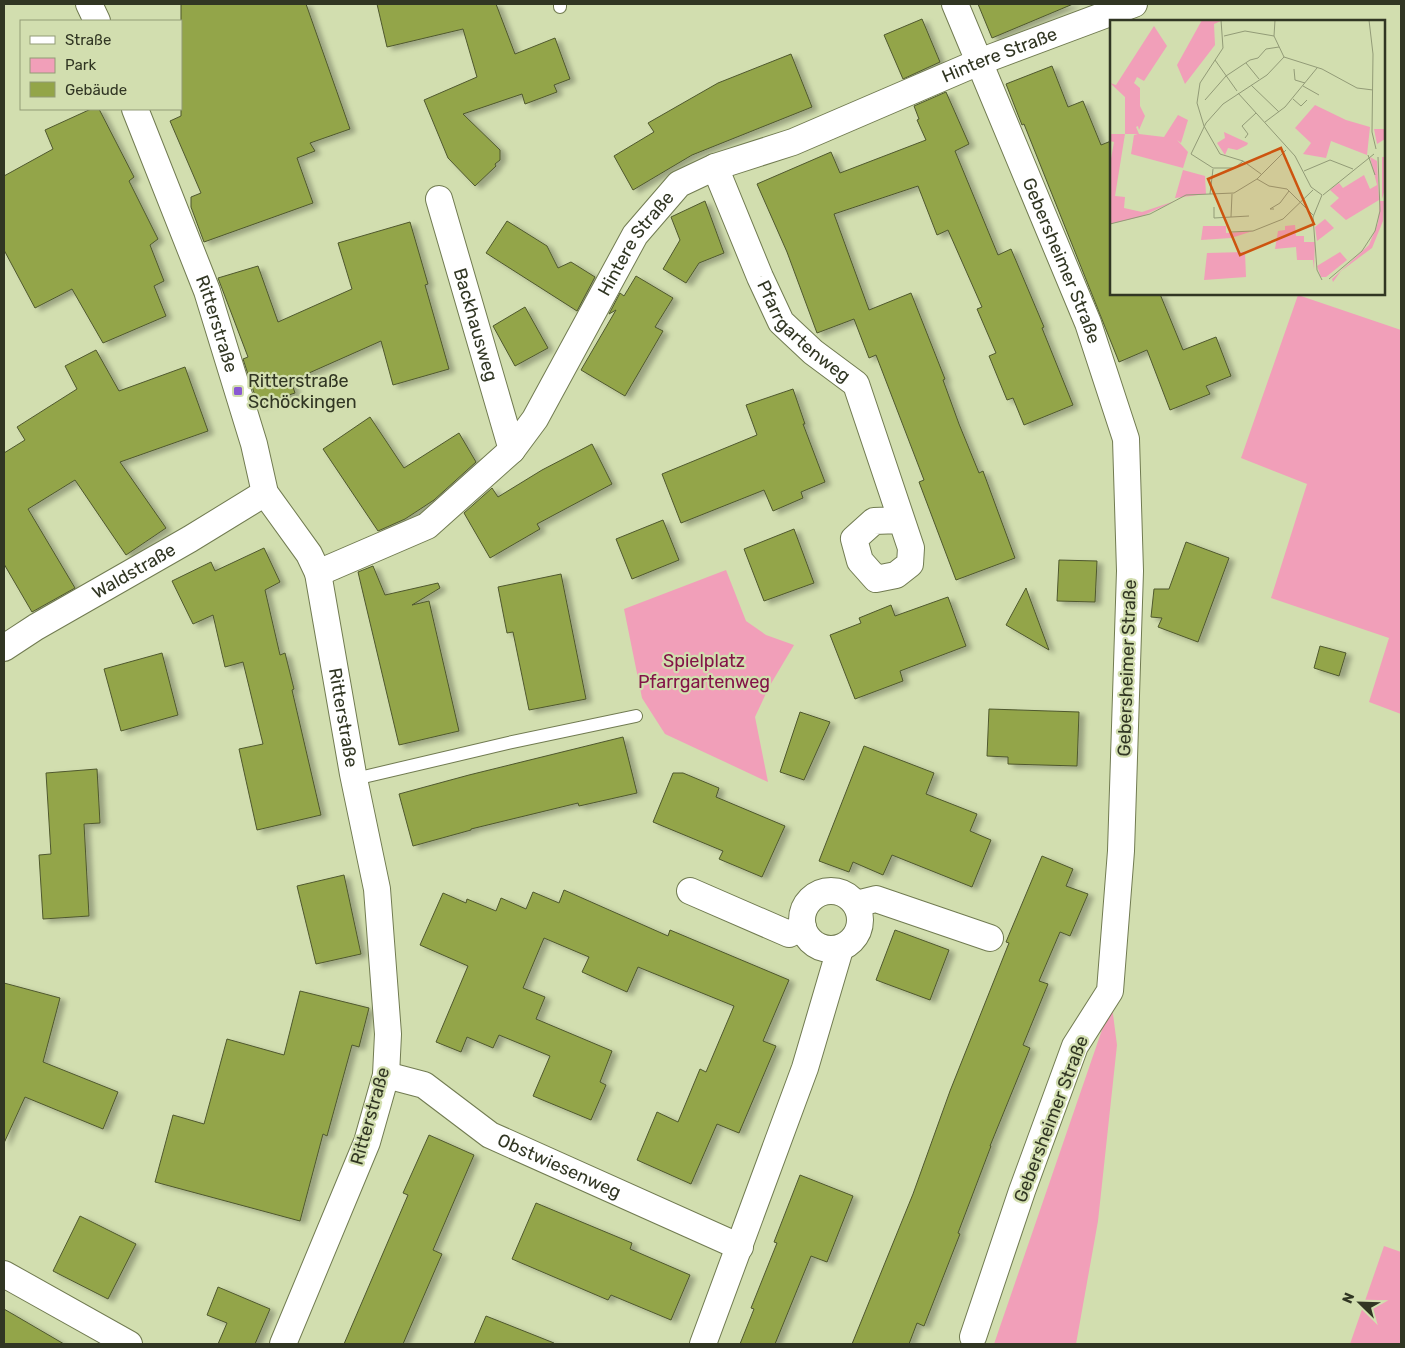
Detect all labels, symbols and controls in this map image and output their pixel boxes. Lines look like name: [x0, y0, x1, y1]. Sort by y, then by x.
legend: [20, 20, 182, 110]
inset map: [1110, 20, 1385, 295]
street label: Hintere Straße: [939, 23, 1060, 88]
text: Straße: [65, 31, 111, 49]
text: Park: [65, 56, 96, 74]
text: Gebäude: [65, 81, 127, 99]
street label: Gebersheimer Straße: [1018, 175, 1105, 346]
street label: Hintere Straße: [593, 187, 679, 300]
street label: Backhausweg: [449, 266, 502, 384]
street label: Ritterstraße: [191, 272, 242, 375]
street label: Pfarrgartenweg: [752, 277, 855, 387]
place label: Ritterstraße Schöckingen: [248, 370, 357, 413]
marker: Ritterstraße Schöckingen: [232, 385, 244, 397]
street label: Waldstraße: [88, 539, 180, 604]
street label: Gebersheimer Straße: [1113, 579, 1141, 757]
park label: Spielplatz Pfarrgartenweg: [638, 650, 770, 693]
street label: Ritterstraße: [324, 666, 363, 769]
street label: Gebersheimer Straße: [1009, 1032, 1093, 1206]
street label: Ritterstraße: [346, 1065, 394, 1167]
street label: Obstwiesenweg: [494, 1129, 625, 1203]
north arrow: [1335, 1278, 1385, 1328]
text: N: [1339, 1290, 1358, 1306]

